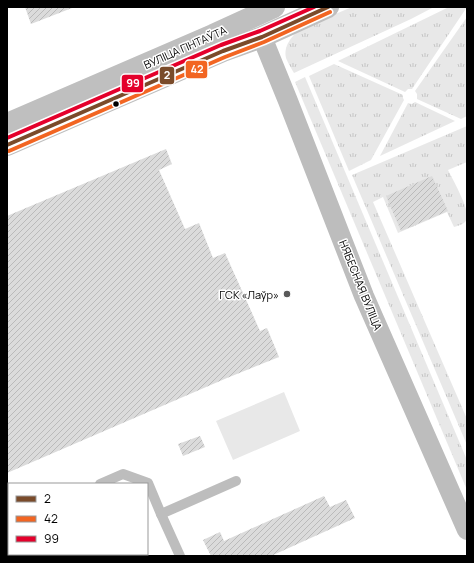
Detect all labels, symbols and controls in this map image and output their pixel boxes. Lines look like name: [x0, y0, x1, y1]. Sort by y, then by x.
street label: ВУЛІЦА ГІНТАЎТА: [141, 22, 229, 72]
line badge: 42: [185, 60, 208, 79]
text: 42: [190, 61, 204, 76]
line badge: 2: [159, 66, 175, 85]
text: 2: [164, 67, 170, 82]
line badge: 99: [121, 74, 144, 93]
text: 99: [126, 75, 140, 90]
unlabelled marker: [111, 99, 121, 109]
street label: НЯБЕСНАЯ ВУЛІЦА: [336, 238, 386, 332]
place label: ГСК «Лаўр»: [219, 287, 279, 302]
marker: ГСК «Лаўр»: [282, 289, 292, 299]
legend: [8, 483, 148, 555]
text: 2: [44, 490, 51, 507]
text: 42: [44, 510, 58, 527]
text: 99: [44, 530, 59, 547]

